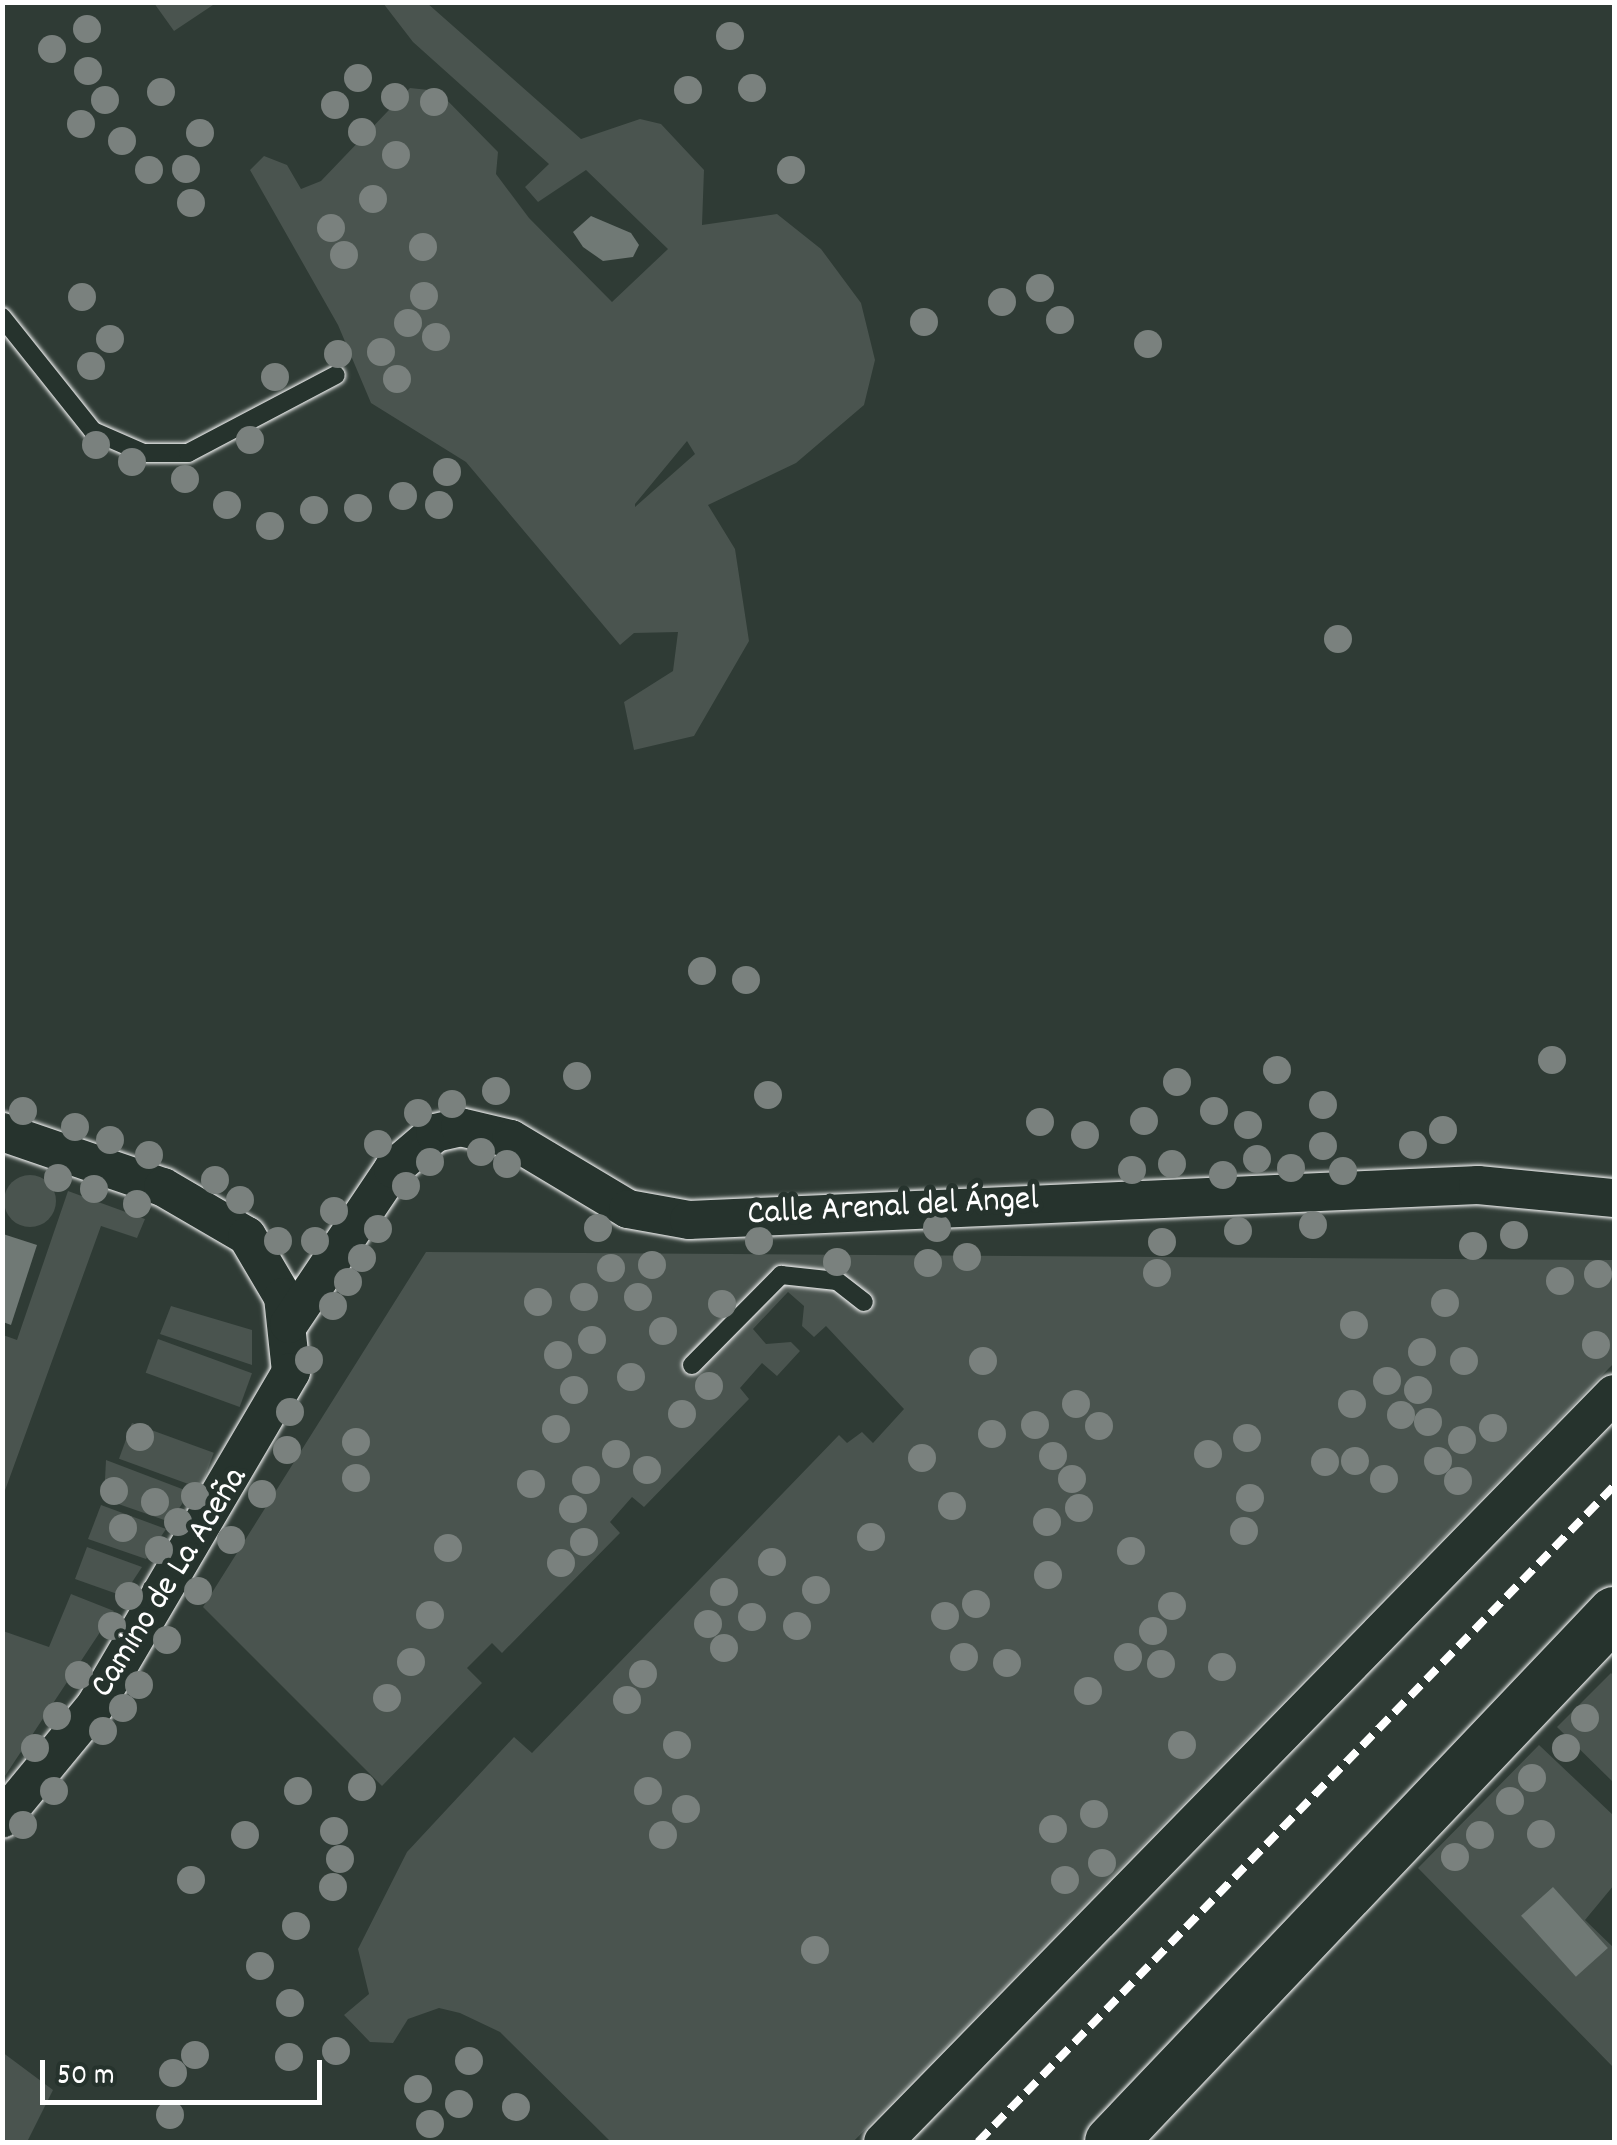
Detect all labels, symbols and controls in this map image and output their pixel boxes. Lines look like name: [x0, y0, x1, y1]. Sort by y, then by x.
street label: Calle Arenal del Ángel: [746, 1179, 1040, 1237]
street label: Camino de La Aceña: [82, 1460, 258, 1706]
scale bar: [45, 2040, 328, 2102]
text: 50 m: [57, 2056, 115, 2099]

